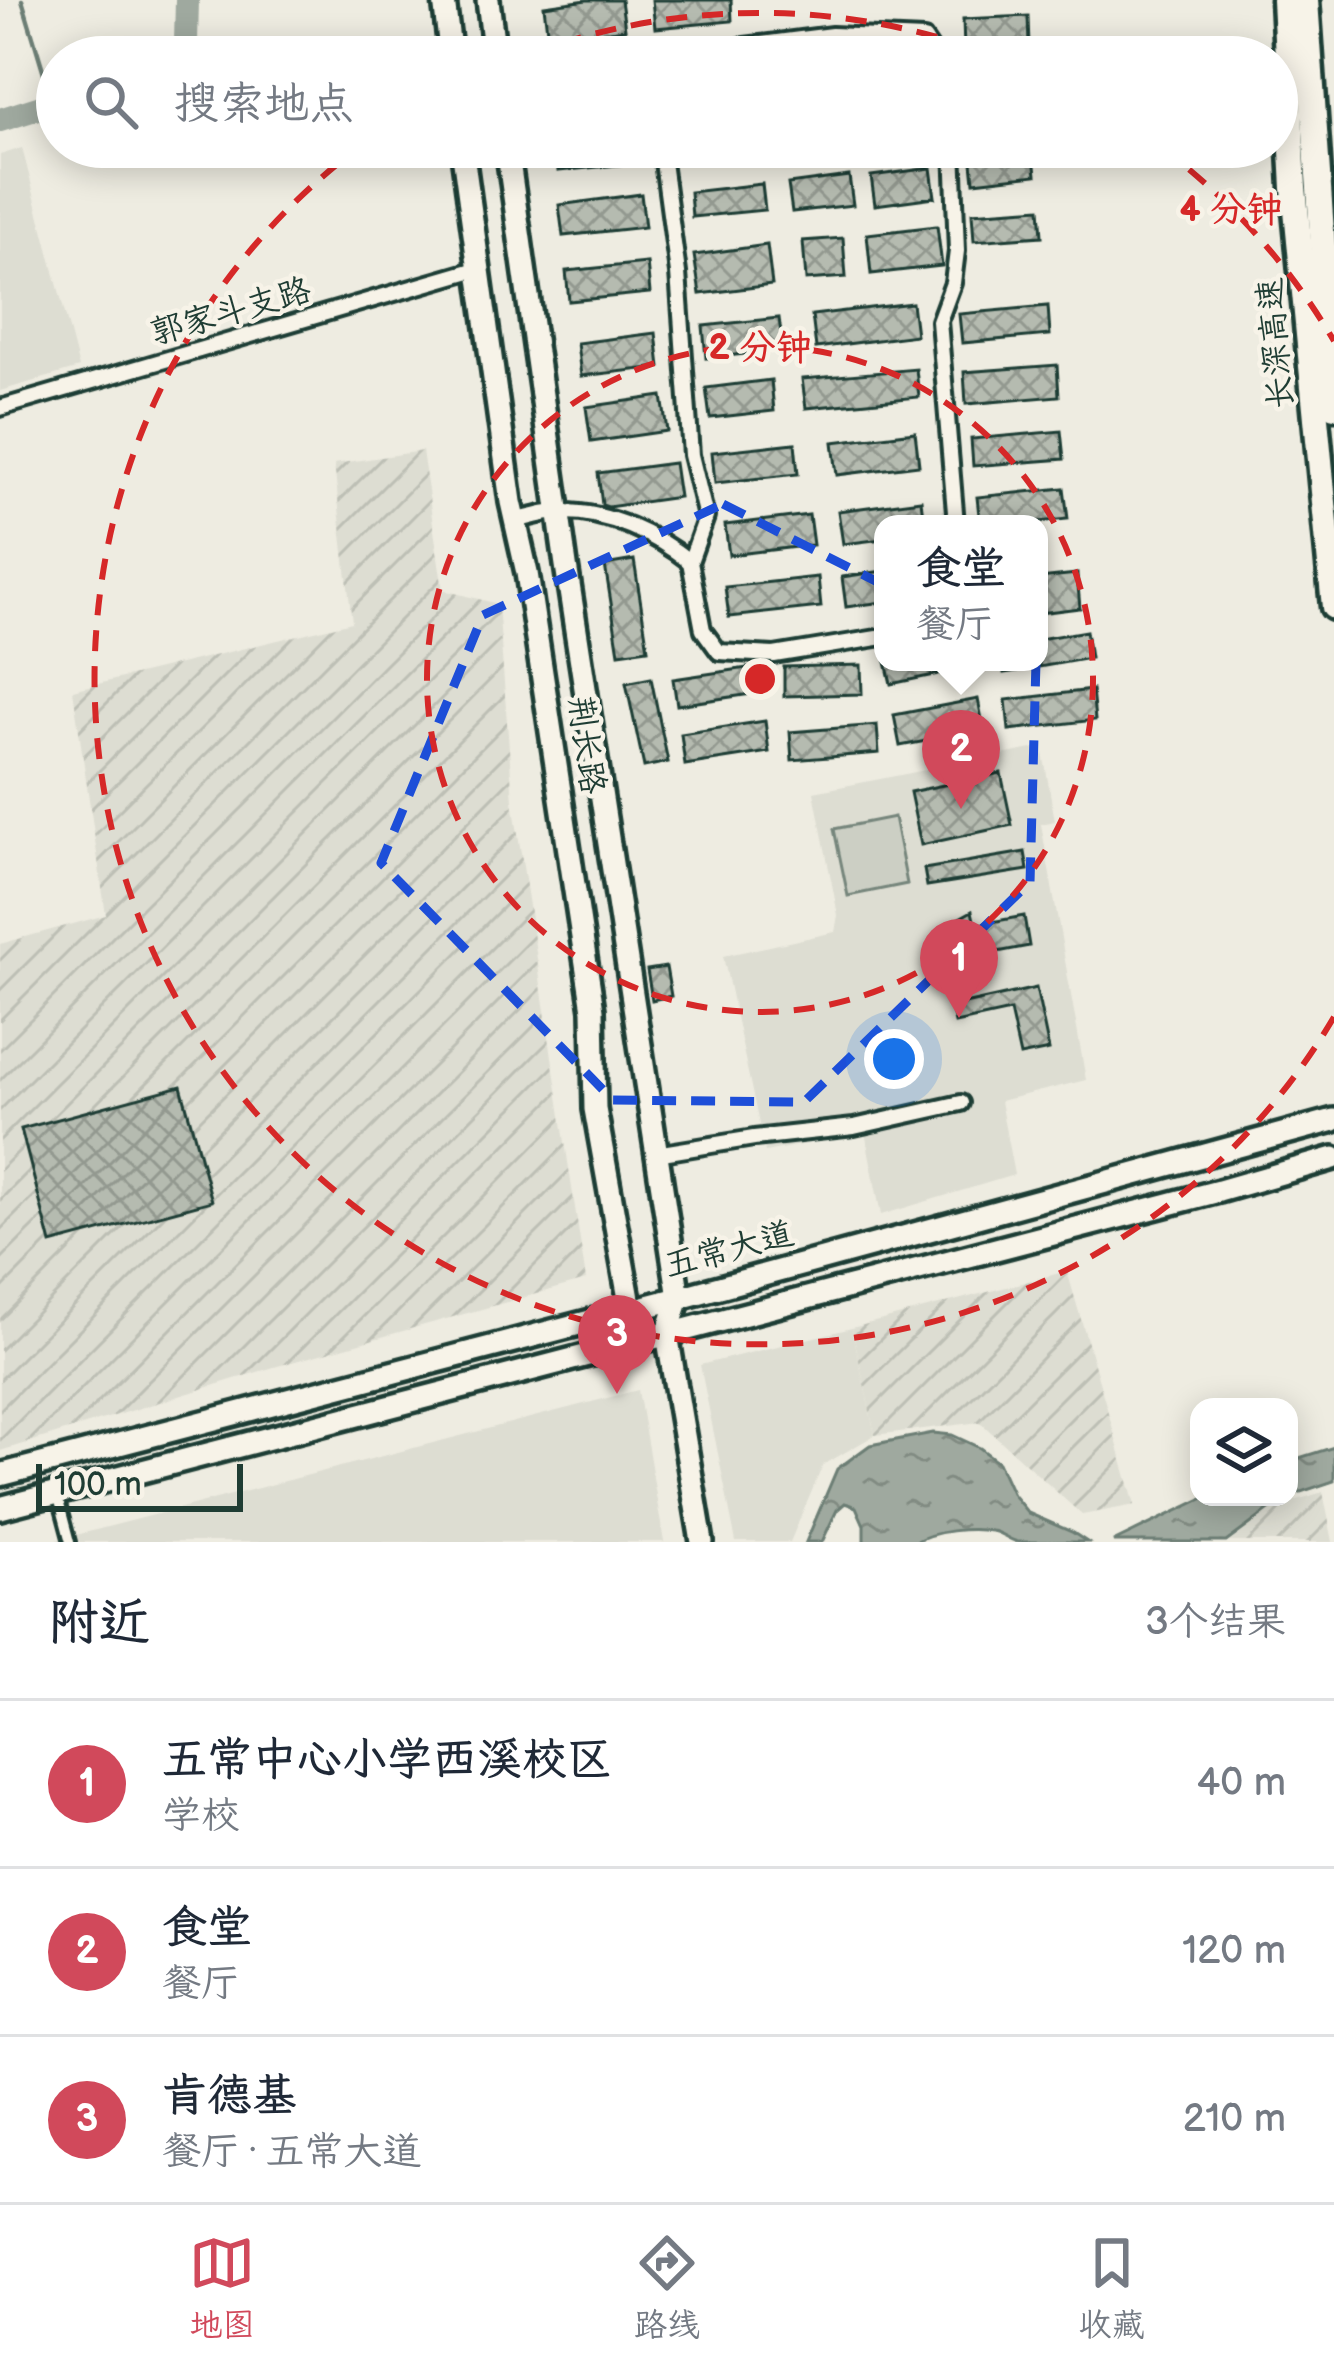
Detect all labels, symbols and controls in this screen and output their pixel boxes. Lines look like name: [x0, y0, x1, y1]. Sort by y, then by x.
search box: [36, 36, 1298, 168]
icon: search: [78, 69, 144, 135]
text: 搜索地点: [174, 77, 354, 132]
text: 4 分钟: [1180, 189, 1282, 232]
street label: 郭家斗支路: [146, 270, 316, 354]
street label: 长深高速: [1250, 276, 1302, 410]
text: 2 分钟: [708, 327, 812, 370]
popup: [874, 515, 1048, 671]
text: 食堂: [916, 542, 1006, 597]
text: 餐厅: [916, 602, 994, 649]
centre of rings: [739, 658, 781, 700]
street label: 荆长路: [559, 693, 613, 797]
pin: 2: [922, 710, 1000, 809]
pin: 1: [920, 919, 998, 1018]
your location: [864, 1029, 924, 1089]
street label: 五常大道: [660, 1214, 798, 1286]
pin: 3: [578, 1295, 656, 1394]
map controls: [1190, 1398, 1298, 1506]
button: layers: [1190, 1398, 1298, 1506]
scale bar: [36, 1458, 243, 1511]
text: 100 m: [54, 1465, 142, 1505]
text: 附近: [48, 1593, 150, 1654]
text: 3个结果: [1145, 1599, 1286, 1646]
text: 五常中心小学西溪校区: [162, 1733, 612, 1788]
text: 1: [79, 1760, 95, 1807]
text: 40 m: [1196, 1760, 1286, 1807]
text: 学校: [162, 1793, 240, 1840]
text: 食堂: [162, 1901, 252, 1956]
text: 2: [75, 1928, 99, 1975]
text: 120 m: [1182, 1928, 1286, 1975]
text: 餐厅: [162, 1961, 240, 2008]
text: 肯德基: [162, 2069, 297, 2124]
text: 3: [76, 2096, 98, 2143]
text: 210 m: [1183, 2096, 1286, 2143]
text: 餐厅 · 五常大道: [162, 2129, 421, 2176]
tab: 地图: [189, 2230, 255, 2346]
tab: 路线: [634, 2230, 700, 2346]
tab: 收藏: [1079, 2230, 1145, 2346]

